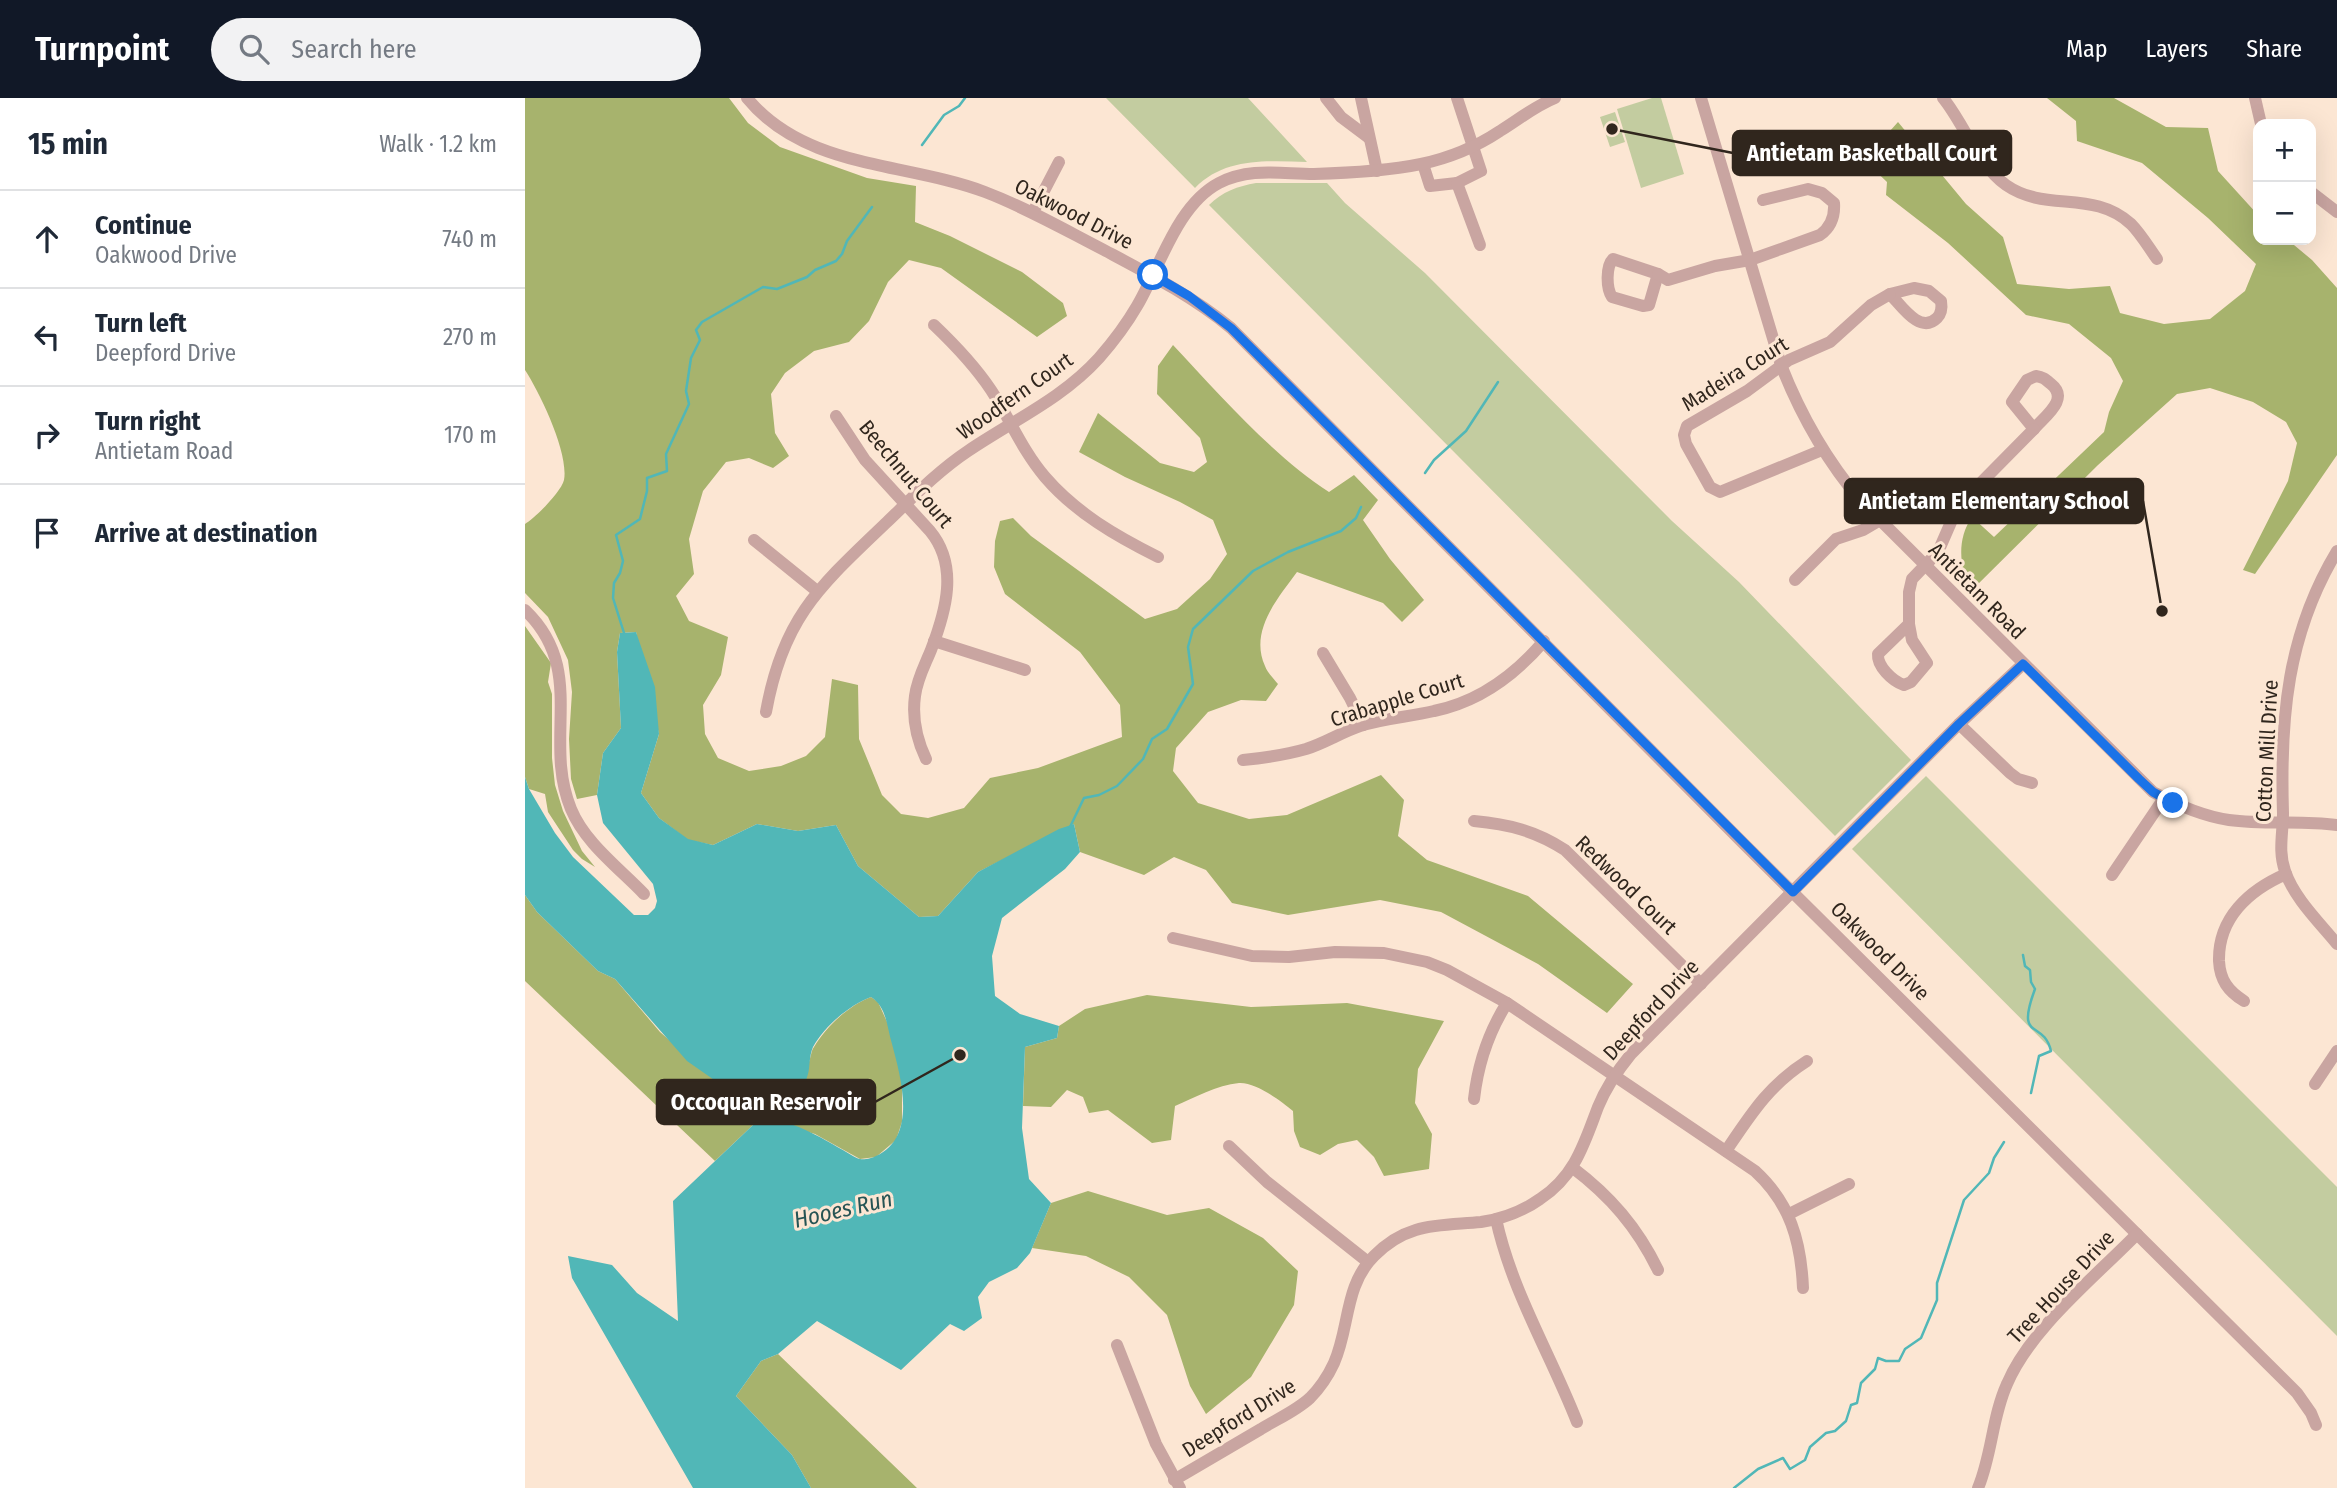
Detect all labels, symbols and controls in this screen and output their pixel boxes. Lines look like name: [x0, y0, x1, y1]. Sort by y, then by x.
search box: [211, 18, 701, 81]
text: Turnpoint: [35, 29, 169, 69]
icon: search: [235, 30, 273, 68]
text: Search here: [291, 34, 417, 65]
text: Map: [2066, 35, 2108, 63]
text: Layers: [2146, 35, 2208, 63]
text: Share: [2246, 35, 2302, 63]
map controls: [2253, 119, 2316, 245]
button: +: [2253, 119, 2316, 182]
text: 15 min: [28, 126, 108, 162]
text: Walk · 1.2 km: [379, 130, 497, 158]
callout: Antietam Basketball Court: [1733, 131, 2011, 175]
text: Antietam Basketball Court: [1746, 139, 1998, 167]
street label: Oakwood Drive: [1010, 173, 1138, 255]
button: −: [2253, 182, 2316, 245]
text: Continue: [95, 210, 192, 241]
icon: ahead: [28, 220, 66, 258]
text: 740 m: [442, 225, 497, 253]
text: Oakwood Drive: [95, 241, 237, 269]
route start: [1137, 259, 1168, 290]
text: Turn left: [95, 308, 187, 339]
icon: left: [28, 318, 66, 356]
text: 270 m: [443, 323, 497, 351]
street label: Madeira Court: [1677, 331, 1793, 417]
text: Deepford Drive: [95, 339, 236, 367]
street label: Woodfern Court: [952, 346, 1078, 445]
text: Turn right: [95, 406, 201, 437]
street label: Beechnut Court: [853, 415, 959, 533]
icon: right: [28, 416, 66, 454]
text: 170 m: [444, 421, 497, 449]
text: Antietam Road: [95, 437, 233, 465]
callout: Antietam Elementary School: [1845, 479, 2143, 523]
text: Antietam Elementary School: [1858, 487, 2130, 515]
icon: arrive: [28, 514, 66, 552]
text: Arrive at destination: [95, 518, 318, 549]
street label: Antietam Road: [1923, 537, 2031, 645]
street label: Crabapple Court: [1327, 667, 1467, 733]
street label: Cotton Mill Drive: [2250, 679, 2284, 823]
route end: [2157, 787, 2188, 818]
street label: Redwood Court: [1570, 830, 1682, 940]
street label: Oakwood Drive: [1825, 896, 1935, 1006]
street label: Deepford Drive: [1598, 954, 1704, 1066]
callout: Occoquan Reservoir: [657, 1080, 875, 1124]
text: Occoquan Reservoir: [671, 1088, 862, 1116]
water label: Hooes Run: [791, 1184, 895, 1234]
street label: Tree House Drive: [2002, 1225, 2120, 1349]
street label: Deepford Drive: [1178, 1373, 1300, 1463]

